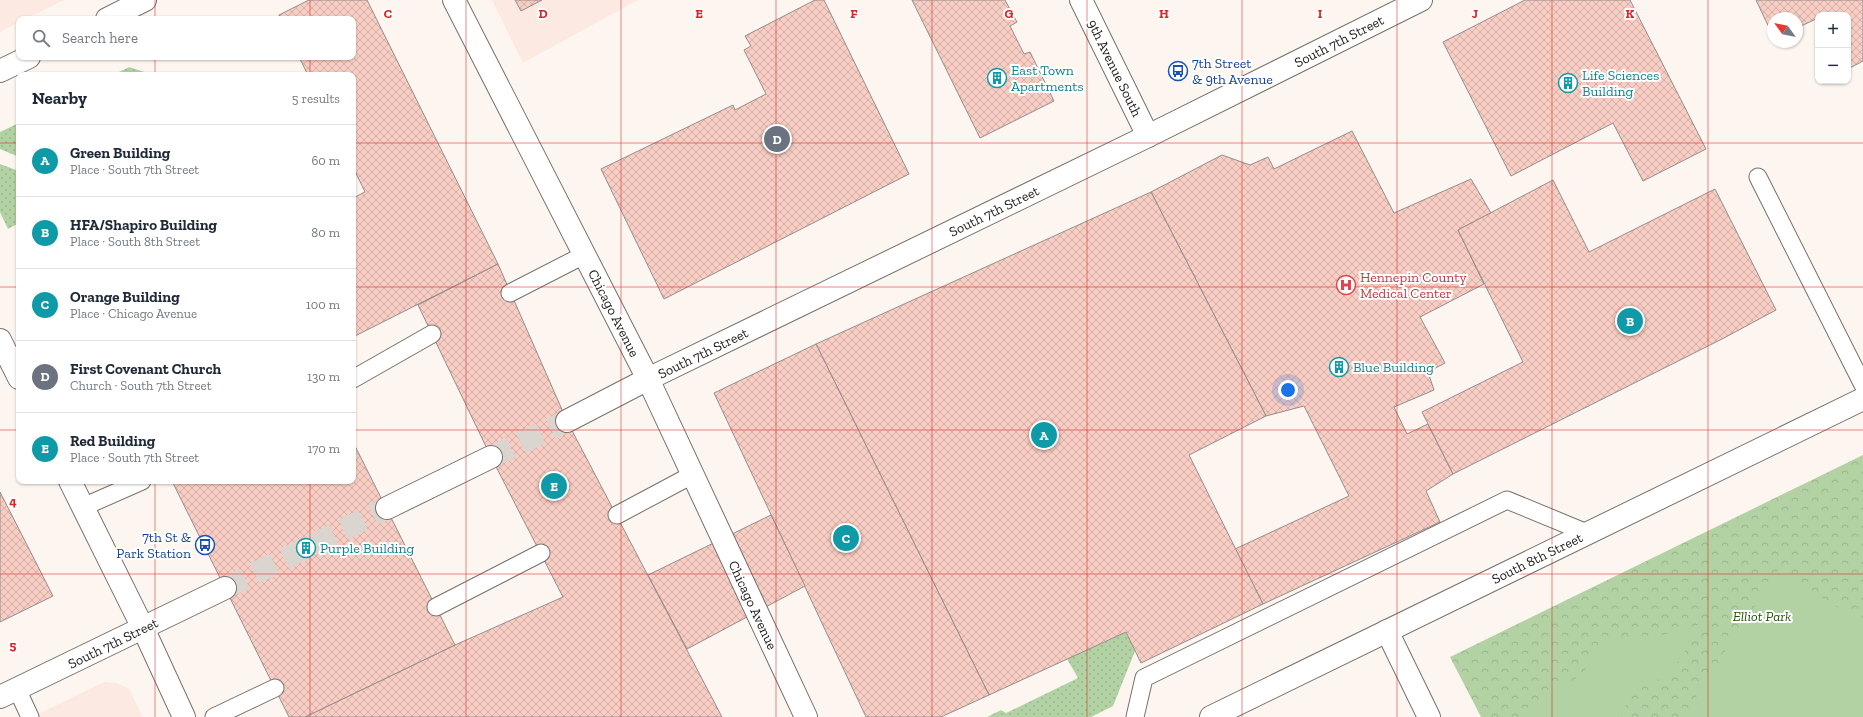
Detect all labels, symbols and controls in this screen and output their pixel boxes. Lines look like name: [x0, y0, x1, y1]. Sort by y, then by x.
text: C: [384, 6, 392, 21]
text: D: [538, 6, 548, 21]
text: E: [695, 6, 703, 21]
text: F: [850, 6, 858, 21]
text: G: [1005, 6, 1014, 21]
text: H: [1159, 6, 1169, 21]
text: I: [1318, 6, 1323, 21]
text: J: [1472, 6, 1478, 21]
text: K: [1626, 6, 1635, 21]
street label: South 7th Street: [1292, 11, 1388, 71]
north arrow: [1767, 12, 1803, 48]
map controls: [1815, 12, 1851, 84]
button: +: [1815, 12, 1851, 48]
search box: [16, 16, 356, 60]
street label: 9th Avenue South: [1084, 17, 1146, 120]
icon: search: [30, 27, 52, 49]
text: Search here: [62, 29, 138, 47]
button: −: [1815, 48, 1851, 84]
place label: 7th Street & 9th Avenue: [1192, 55, 1273, 88]
bus stop icon: 7th Street & 9th Avenue: [1167, 60, 1189, 82]
place label: East Town Apartments: [1011, 62, 1084, 95]
building icon: East Town Apartments: [986, 67, 1008, 89]
place label: Life Sciences Building: [1582, 67, 1659, 100]
building icon: Life Sciences Building: [1557, 72, 1579, 94]
text: Nearby: [32, 88, 87, 108]
text: 5 results: [292, 91, 340, 106]
pin: D: [764, 124, 790, 154]
text: Green Building: [70, 144, 170, 162]
text: A: [41, 153, 49, 168]
text: 60 m: [311, 153, 340, 168]
text: Place · South 7th Street: [70, 162, 199, 177]
street label: South 7th Street: [946, 182, 1043, 241]
text: HFA/Shapiro Building: [70, 216, 217, 234]
text: B: [41, 225, 49, 240]
text: 80 m: [311, 225, 340, 240]
text: Place · South 8th Street: [70, 234, 200, 249]
street label: Chicago Avenue: [584, 267, 643, 360]
place label: Hennepin County Medical Center: [1360, 269, 1468, 302]
hospital icon: Hennepin County Medical Center: [1335, 274, 1357, 296]
text: Orange Building: [70, 288, 180, 306]
text: C: [41, 297, 49, 312]
text: 100 m: [306, 297, 340, 312]
text: Place · Chicago Avenue: [70, 306, 197, 321]
pin: B: [1617, 306, 1643, 336]
street label: South 7th Street: [655, 324, 752, 383]
building icon: Blue Building: [1328, 356, 1350, 378]
place label: Blue Building: [1353, 359, 1434, 376]
text: First Covenant Church: [70, 360, 221, 378]
text: D: [40, 369, 50, 384]
text: 130 m: [307, 369, 340, 384]
text: Church · South 7th Street: [70, 378, 211, 393]
your location: [1278, 380, 1298, 400]
pin: A: [1031, 420, 1057, 450]
text: Red Building: [70, 432, 155, 450]
text: E: [41, 441, 49, 456]
text: 170 m: [307, 441, 340, 456]
text: Place · South 7th Street: [70, 450, 199, 465]
pin: E: [541, 471, 567, 501]
text: 4: [9, 494, 17, 509]
pin: C: [833, 523, 859, 553]
place label: 7th St & Park Station: [116, 529, 191, 562]
street label: South 8th Street: [1489, 529, 1586, 588]
bus stop icon: 7th St & Park Station: [194, 534, 216, 556]
building icon: Purple Building: [295, 537, 317, 559]
place label: Purple Building: [320, 540, 415, 557]
street label: Chicago Avenue: [725, 558, 781, 653]
park label: Elliot Park: [1733, 608, 1791, 625]
street label: South 7th Street: [65, 614, 162, 673]
text: 5: [10, 638, 17, 653]

